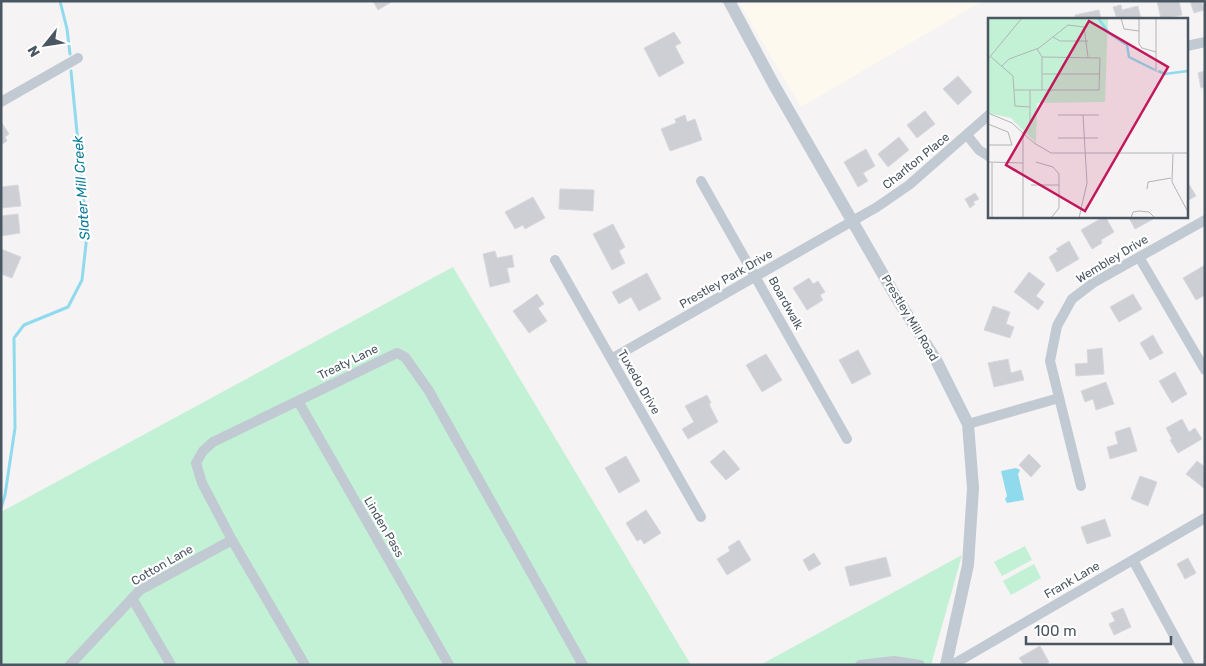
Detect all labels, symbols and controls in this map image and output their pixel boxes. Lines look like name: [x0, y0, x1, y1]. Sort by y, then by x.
inset map: [988, 18, 1188, 218]
north arrow: [20, 20, 70, 70]
text: N: [24, 43, 44, 60]
street label: Charlton Place: [880, 130, 952, 192]
water label: Slater Mill Creek: [69, 135, 94, 241]
street label: Wembley Drive: [1073, 232, 1151, 286]
street label: Prestley Park Drive: [677, 247, 775, 311]
street label: Prestley Mill Road: [879, 272, 941, 364]
street label: Boardwalk: [766, 274, 807, 333]
street label: Treaty Lane: [316, 341, 381, 383]
street label: Tuxedo Drive: [615, 347, 663, 417]
street label: Linden Pass: [361, 494, 407, 560]
street label: Cotton Lane: [129, 542, 195, 588]
street label: Frank Lane: [1042, 558, 1102, 601]
scale bar: [1026, 614, 1171, 646]
text: 100 m: [1034, 622, 1076, 640]

